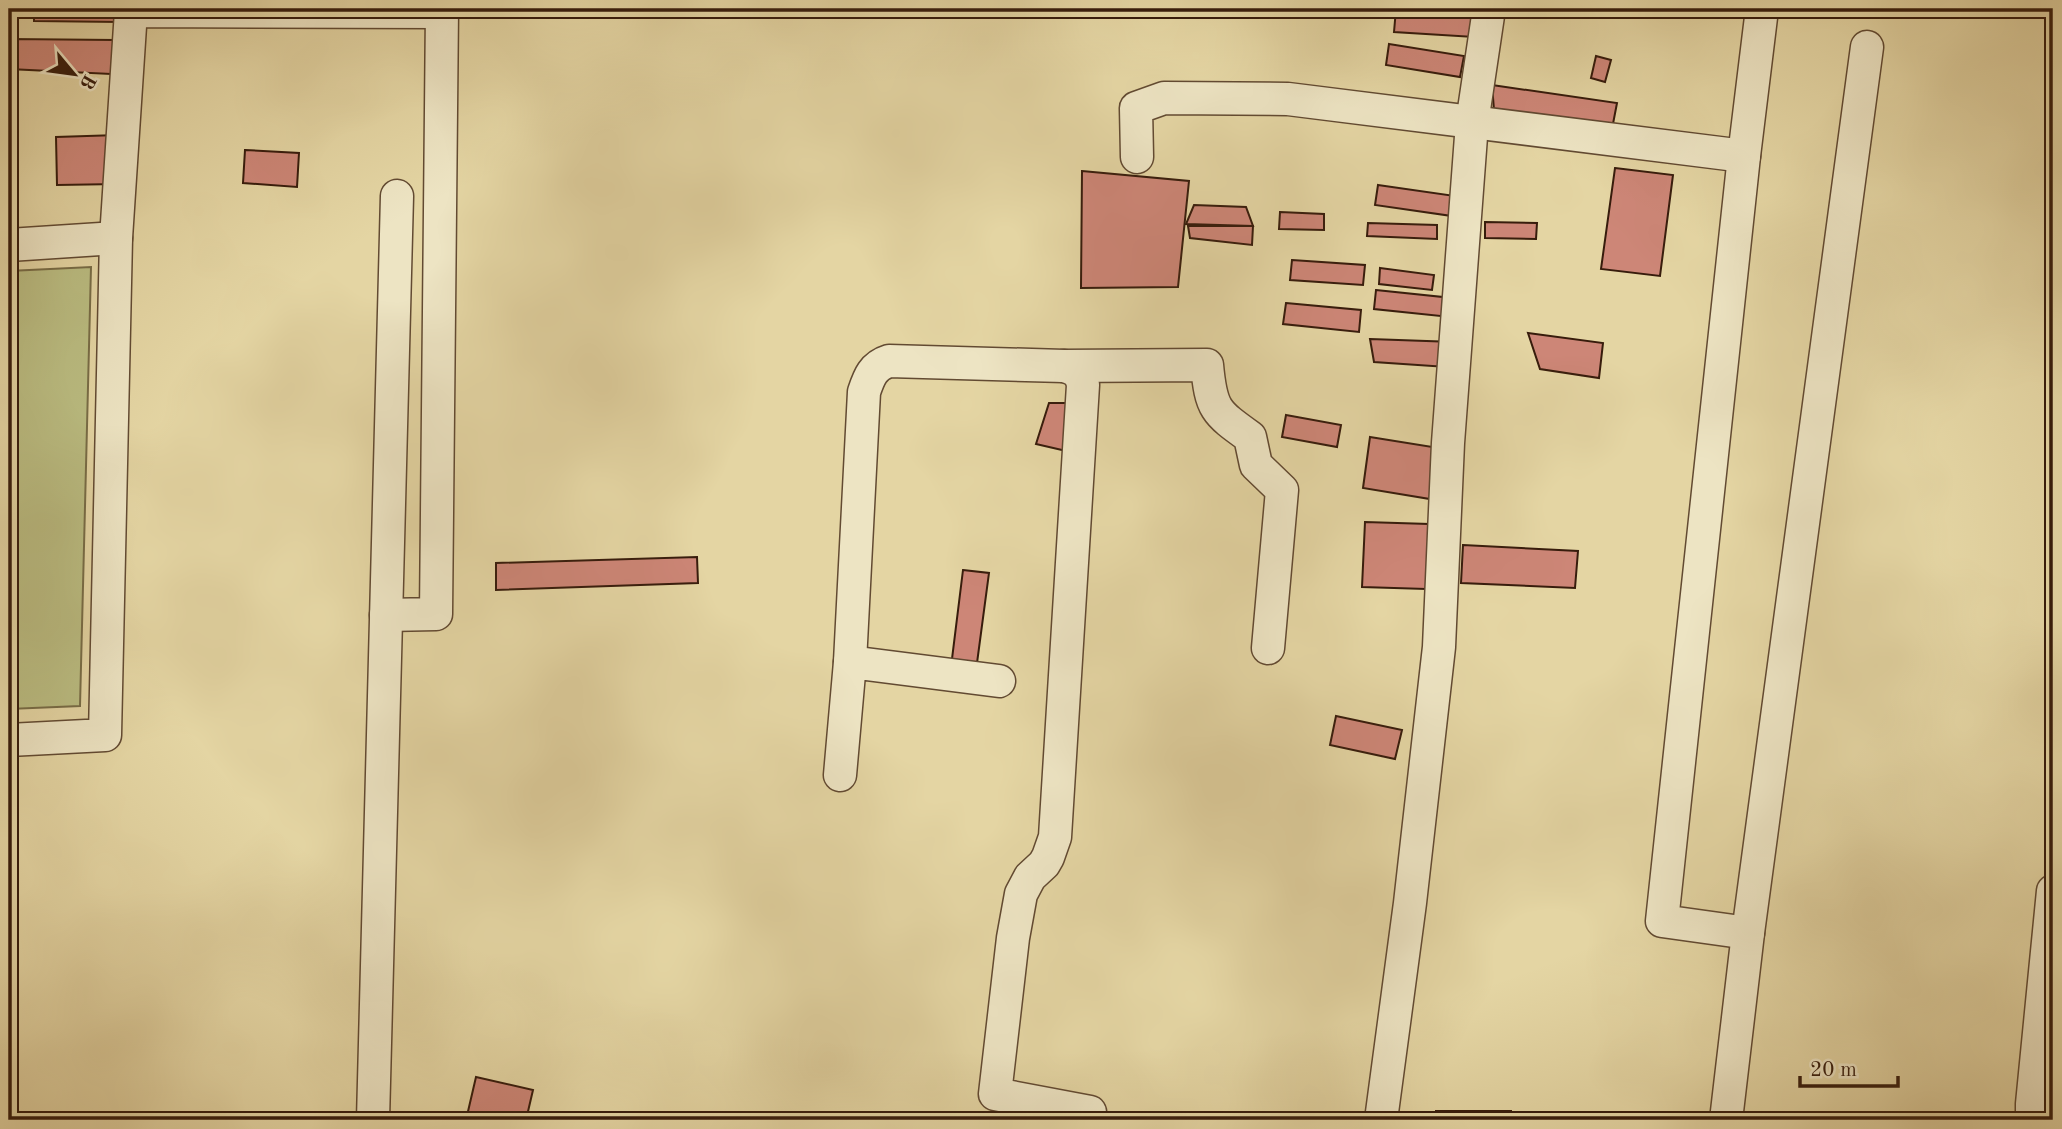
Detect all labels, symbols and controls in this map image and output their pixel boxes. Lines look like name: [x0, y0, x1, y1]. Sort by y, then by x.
north arrow: [38, 38, 108, 108]
text: B: [75, 71, 98, 92]
scale bar: [1800, 1045, 1898, 1089]
text: 20 m: [1810, 1060, 1857, 1081]

